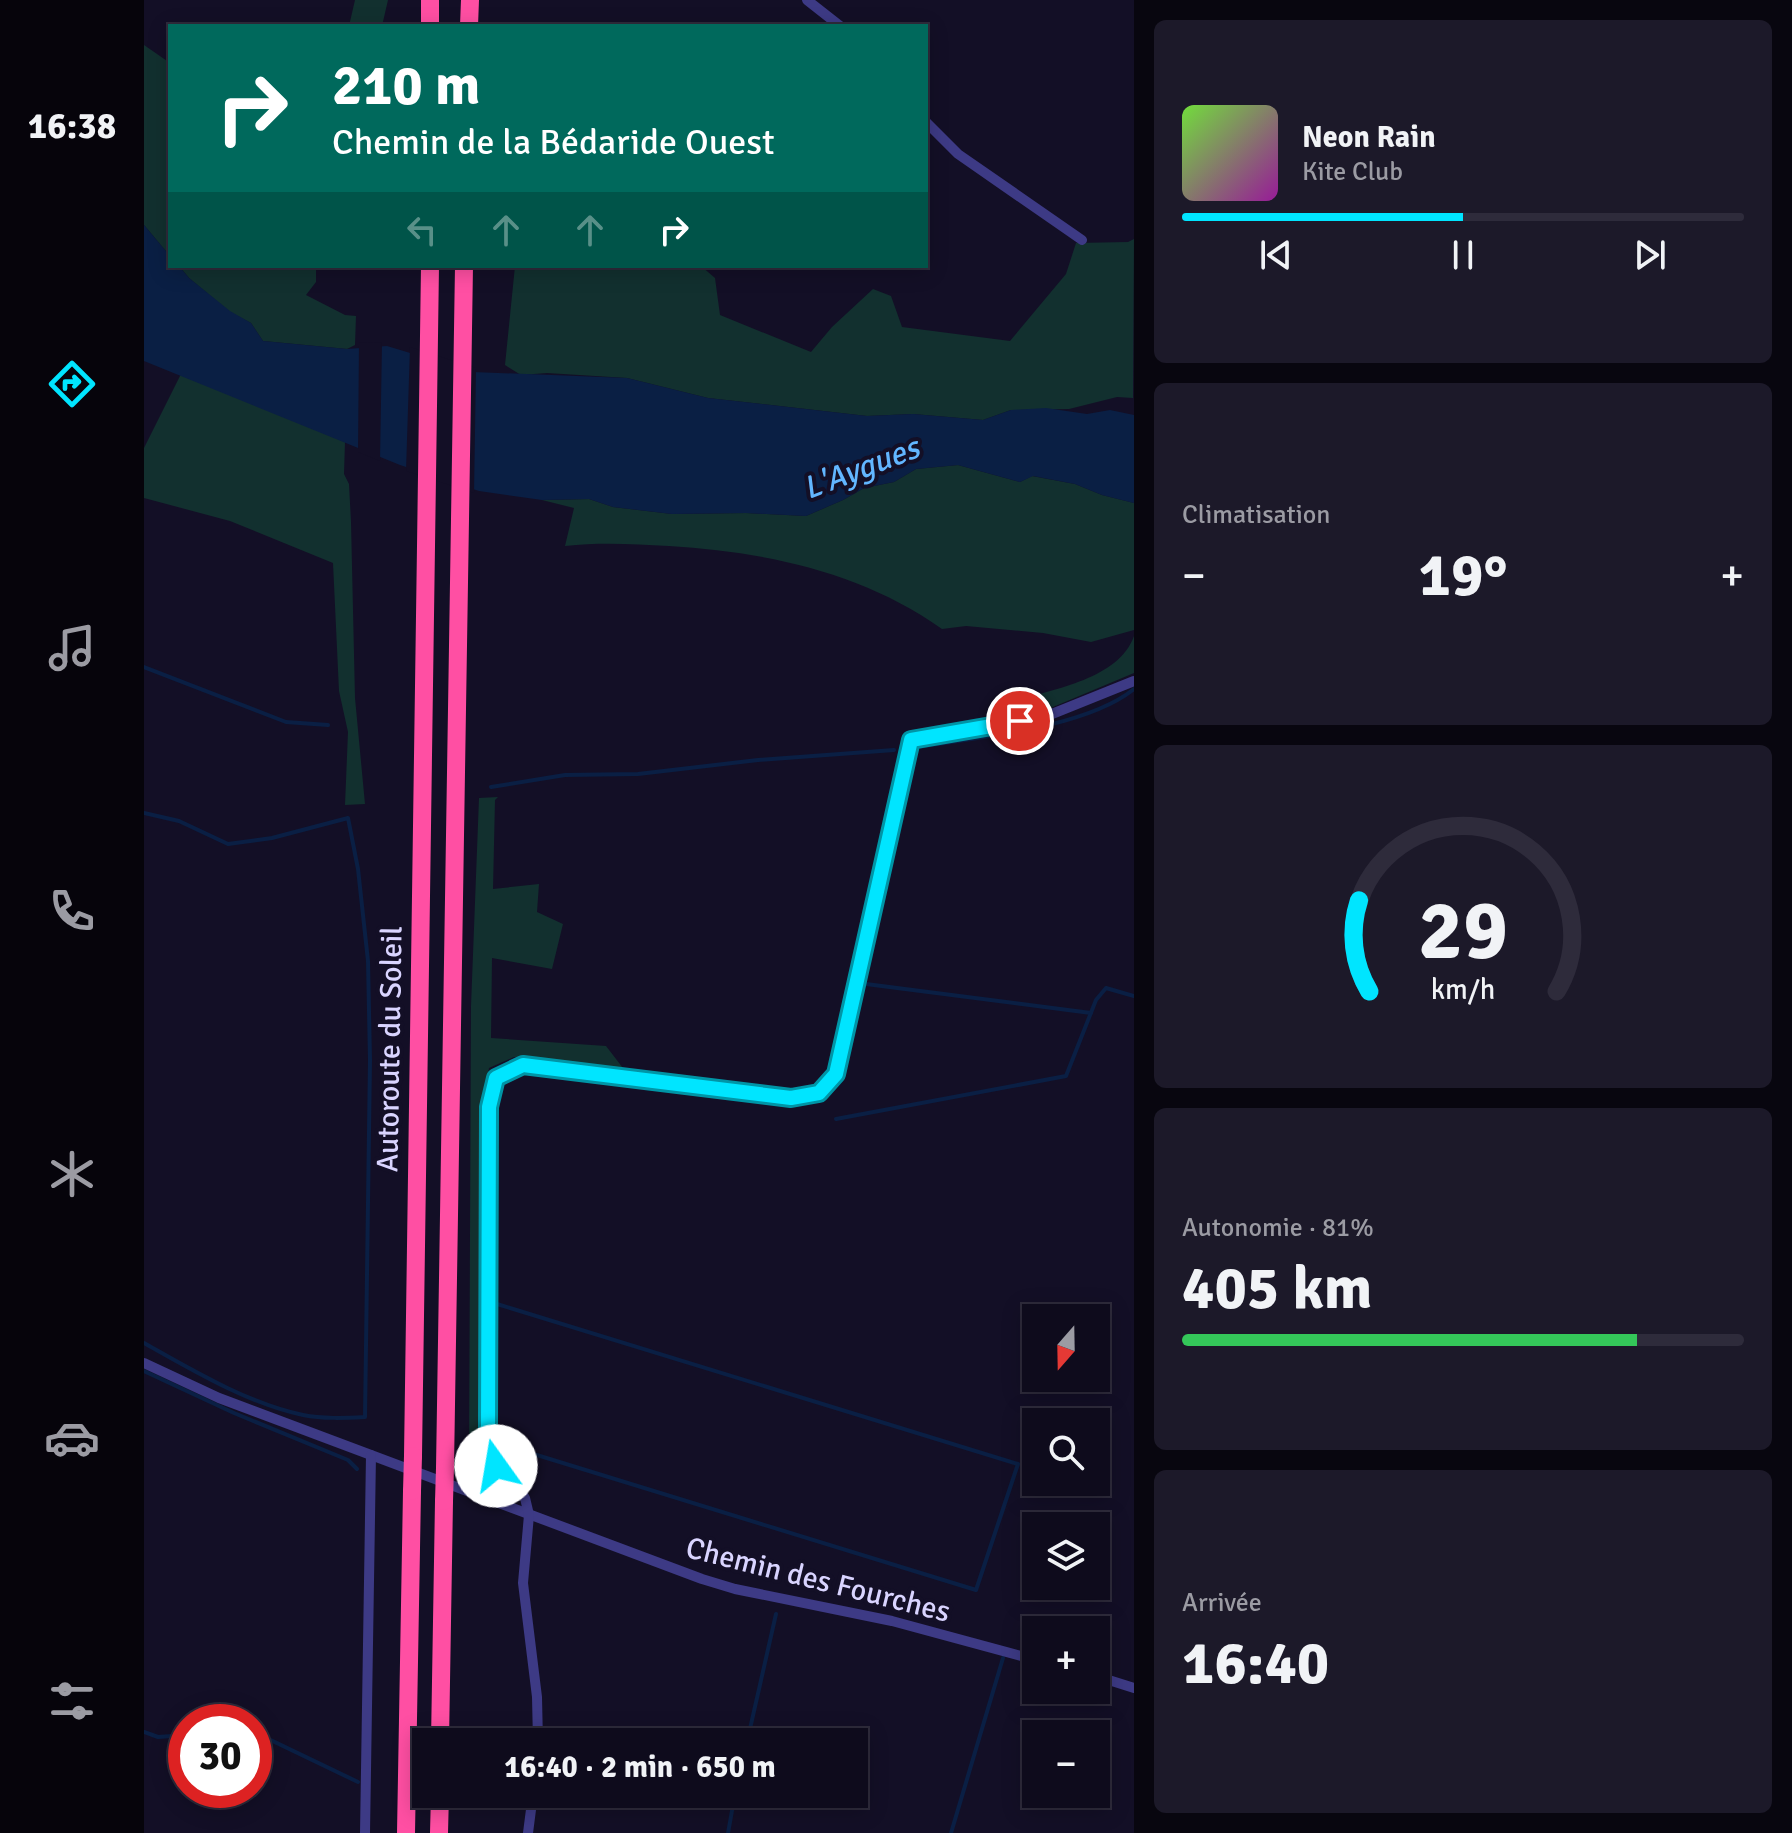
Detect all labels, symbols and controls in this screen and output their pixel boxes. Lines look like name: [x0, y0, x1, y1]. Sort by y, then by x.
text: 210 m: [332, 51, 480, 120]
icon: right: [200, 56, 304, 160]
text: 16:38: [28, 104, 116, 149]
text: Neon Rain: [1302, 119, 1436, 156]
text: Chemin de la Bédaride Ouest: [332, 120, 775, 165]
text: Kite Club: [1302, 156, 1403, 188]
icon: left: [400, 208, 444, 252]
icon: ahead: [484, 208, 528, 252]
icon: ahead: [568, 208, 612, 252]
icon: right: [652, 208, 696, 252]
icon: previous: [1254, 233, 1298, 277]
icon: pause: [1441, 233, 1485, 277]
icon: next: [1628, 233, 1672, 277]
icon: directions: [44, 356, 100, 412]
water label: L'Aygues: [797, 427, 927, 508]
text: Climatisation: [1182, 499, 1331, 531]
text: 19°: [1419, 539, 1507, 613]
text: −: [1182, 549, 1206, 603]
text: +: [1720, 549, 1744, 603]
icon: music: [44, 620, 100, 676]
pin: [986, 687, 1054, 755]
icon: arrive: [998, 699, 1042, 743]
text: 29: [1418, 880, 1508, 982]
icon: phone: [44, 883, 100, 939]
street label: Autoroute du Soleil: [369, 926, 411, 1172]
text: km/h: [1431, 973, 1495, 1008]
icon: climate: [44, 1146, 100, 1202]
text: Autonomie · 81%: [1182, 1212, 1374, 1244]
text: 405 km: [1182, 1252, 1372, 1326]
north arrow: [1022, 1304, 1110, 1392]
map controls: [1022, 1304, 1110, 1808]
button: search: [1022, 1408, 1110, 1496]
icon: car: [44, 1410, 100, 1466]
position arrow: [454, 1424, 538, 1508]
button: layers: [1022, 1512, 1110, 1600]
street label: Chemin des Fourches: [682, 1529, 954, 1631]
text: Arrivée: [1182, 1587, 1262, 1619]
button: +: [1022, 1616, 1110, 1704]
text: 16:40: [1182, 1627, 1329, 1701]
icon: filters: [44, 1673, 100, 1729]
speed limit sign: 30: [168, 1704, 272, 1808]
button: −: [1022, 1720, 1110, 1808]
text: 16:40 · 2 min · 650 m: [504, 1749, 776, 1786]

